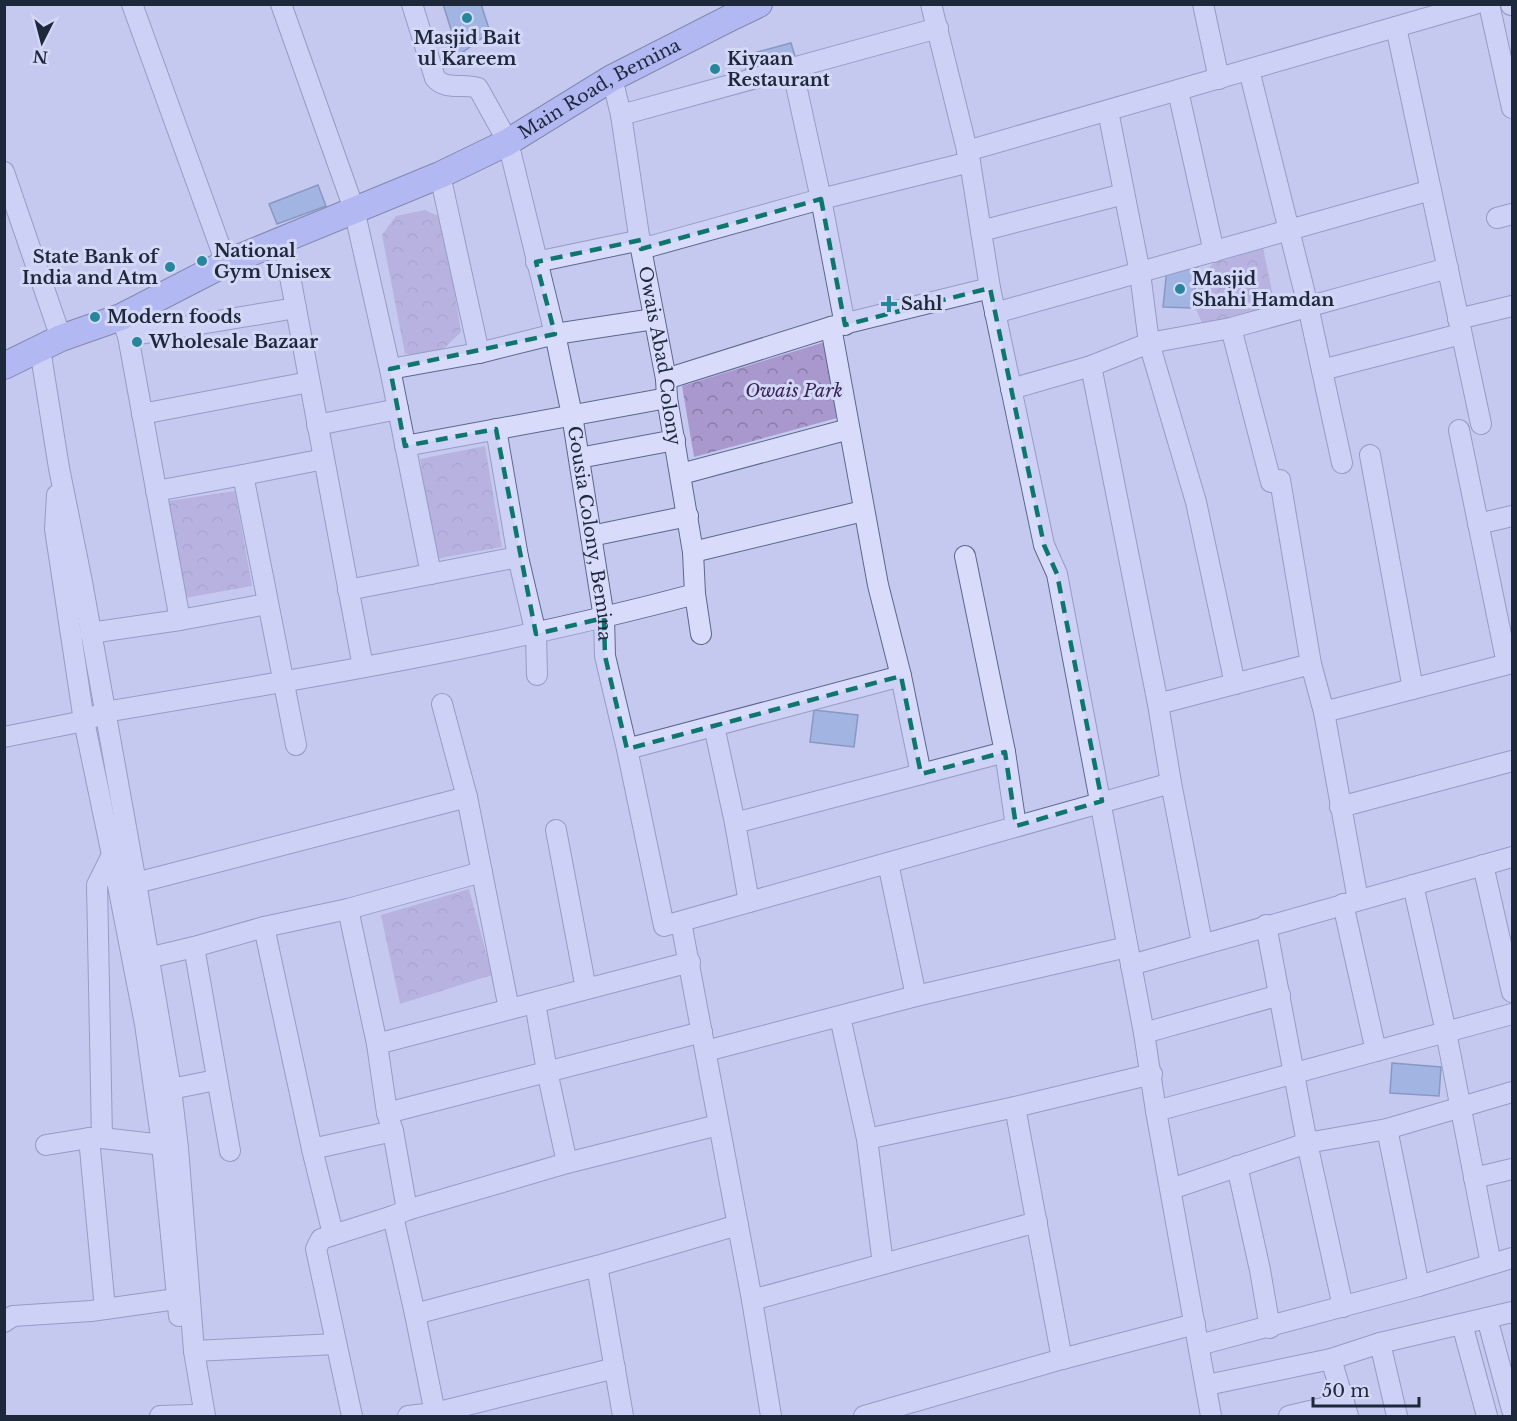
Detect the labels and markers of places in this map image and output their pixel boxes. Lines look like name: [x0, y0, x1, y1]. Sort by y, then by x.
marker: Masjid Bait ul Kareem: [460, 11, 474, 25]
place label: Masjid Bait ul Kareem: [413, 27, 521, 70]
place label: Kiyaan Restaurant: [727, 48, 830, 91]
marker: Kiyaan Restaurant: [708, 62, 722, 76]
place label: National Gym Unisex: [214, 240, 332, 283]
place label: State Bank of India and Atm: [22, 246, 160, 289]
marker: National Gym Unisex: [195, 254, 209, 268]
marker: State Bank of India and Atm: [163, 260, 177, 274]
place label: Masjid Shahi Hamdan: [1192, 268, 1334, 311]
marker: Masjid Shahi Hamdan: [1173, 282, 1187, 296]
place label: Sahl: [901, 293, 943, 315]
marker: Sahl: [882, 297, 896, 311]
place label: Modern foods: [107, 306, 241, 328]
marker: Modern foods: [88, 310, 102, 324]
place label: Wholesale Bazaar: [148, 331, 318, 353]
marker: Wholesale Bazaar: [130, 335, 144, 349]

